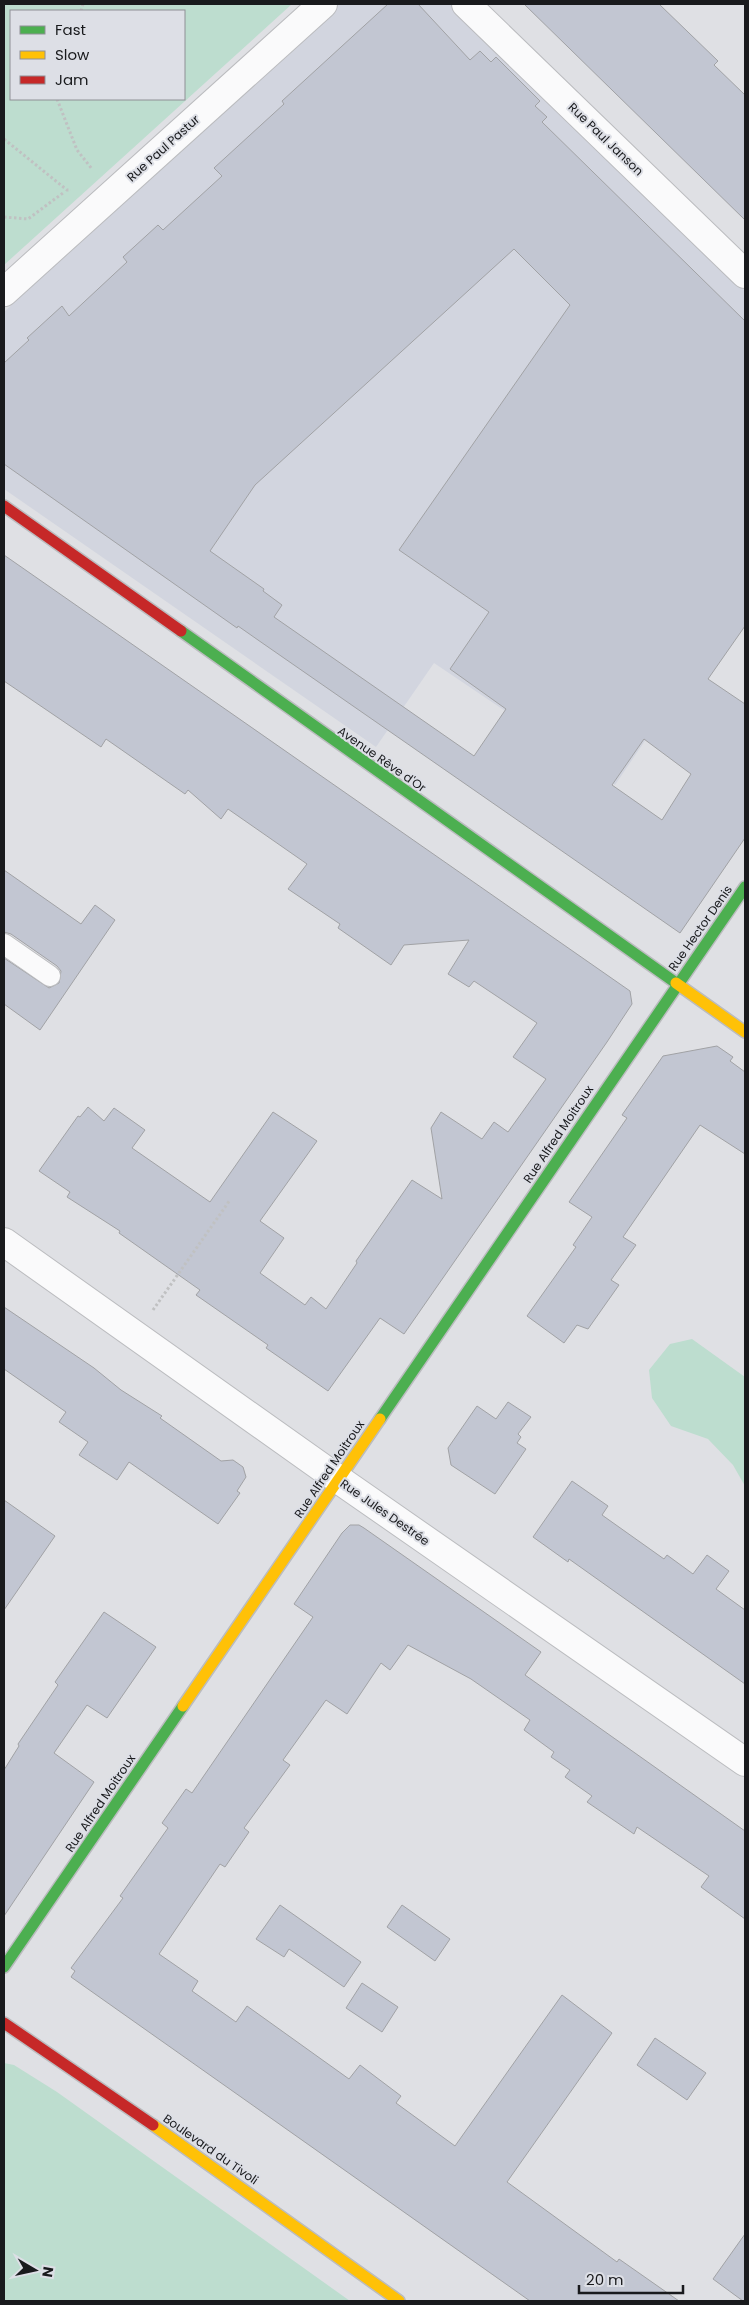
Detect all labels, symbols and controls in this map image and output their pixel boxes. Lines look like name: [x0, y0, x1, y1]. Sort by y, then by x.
legend: [10, 10, 185, 100]
text: Fast: [55, 19, 86, 40]
text: Slow: [55, 44, 90, 65]
text: Jam: [55, 69, 89, 90]
street label: Rue Paul Janson: [565, 99, 647, 179]
street label: Rue Paul Pastur: [123, 110, 203, 185]
street label: Avenue Rêve d'Or: [334, 722, 430, 796]
street label: Rue Hector Denis: [664, 882, 736, 974]
street label: Rue Alfred Moitroux: [519, 1081, 597, 1186]
street label: Rue Alfred Moitroux: [290, 1416, 368, 1521]
street label: Rue Jules Destrée: [337, 1475, 433, 1549]
street label: Rue Alfred Moitroux: [61, 1750, 139, 1855]
street label: Boulevard du Tivoli: [160, 2110, 262, 2188]
north arrow: [10, 2245, 60, 2295]
scale bar: [579, 2262, 683, 2294]
text: N: [37, 2265, 59, 2279]
text: 20 m: [586, 2269, 624, 2290]

